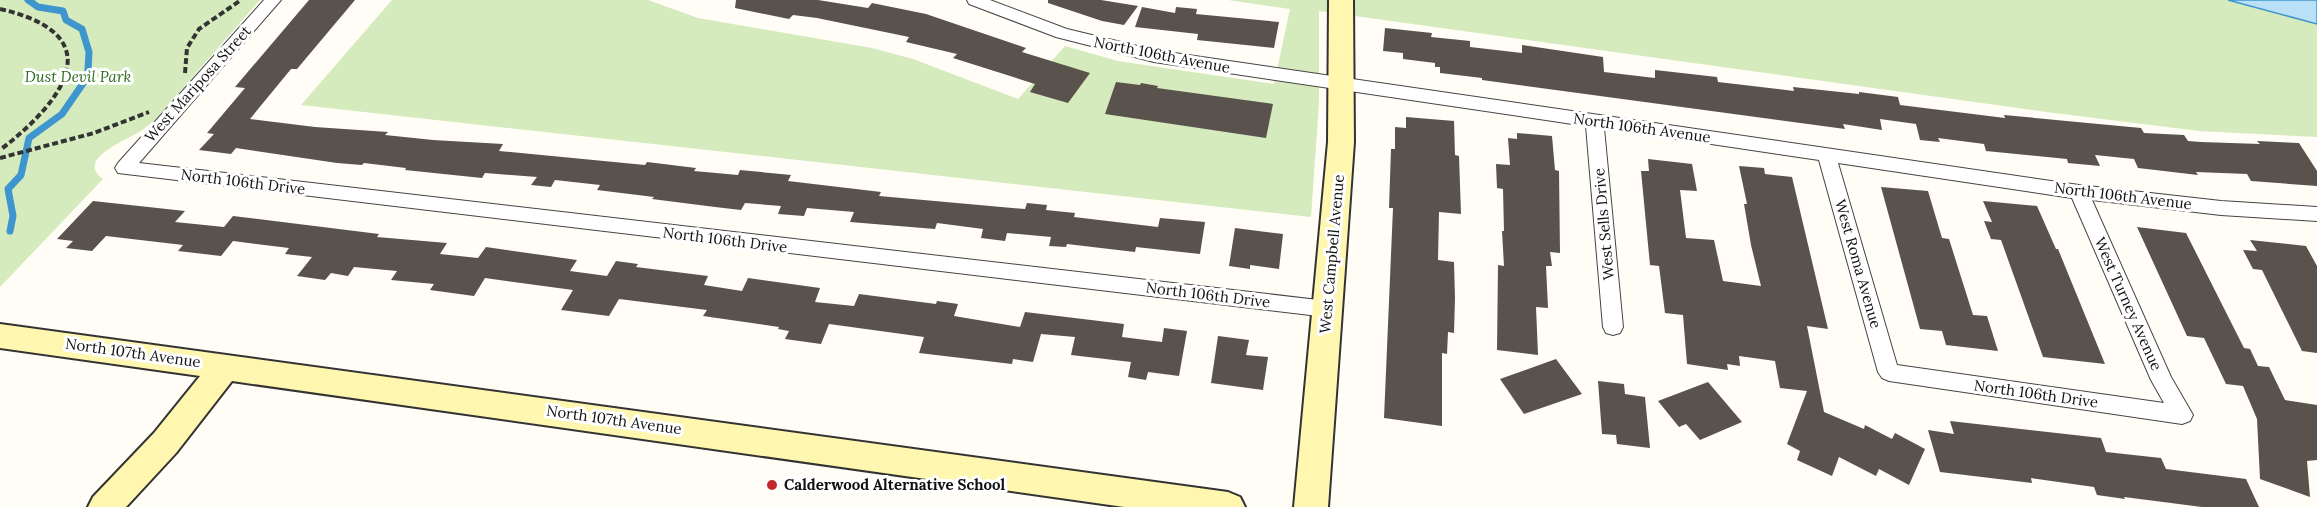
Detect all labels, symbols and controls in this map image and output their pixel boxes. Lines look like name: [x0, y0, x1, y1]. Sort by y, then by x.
street label: West Mariposa Street: [140, 21, 255, 146]
street label: North 106th Avenue: [1092, 32, 1232, 77]
park label: Dust Devil Park: [25, 67, 131, 86]
street label: North 106th Avenue: [1572, 108, 1712, 147]
street label: North 106th Drive: [180, 164, 306, 199]
street label: West Sells Drive: [1589, 167, 1618, 281]
street label: West Campbell Avenue: [1315, 174, 1348, 334]
street label: North 106th Avenue: [2053, 178, 2193, 213]
street label: West Roma Avenue: [1831, 197, 1886, 331]
street label: North 106th Drive: [662, 222, 788, 257]
street label: West Turney Avenue: [2091, 234, 2166, 373]
street label: North 106th Drive: [1145, 277, 1271, 312]
street label: North 107th Avenue: [64, 334, 202, 371]
street label: North 106th Drive: [1973, 375, 2099, 412]
street label: North 107th Avenue: [545, 401, 683, 438]
place label: Calderwood Alternative School: [784, 475, 1005, 494]
marker: Calderwood Alternative School: [765, 478, 779, 492]

